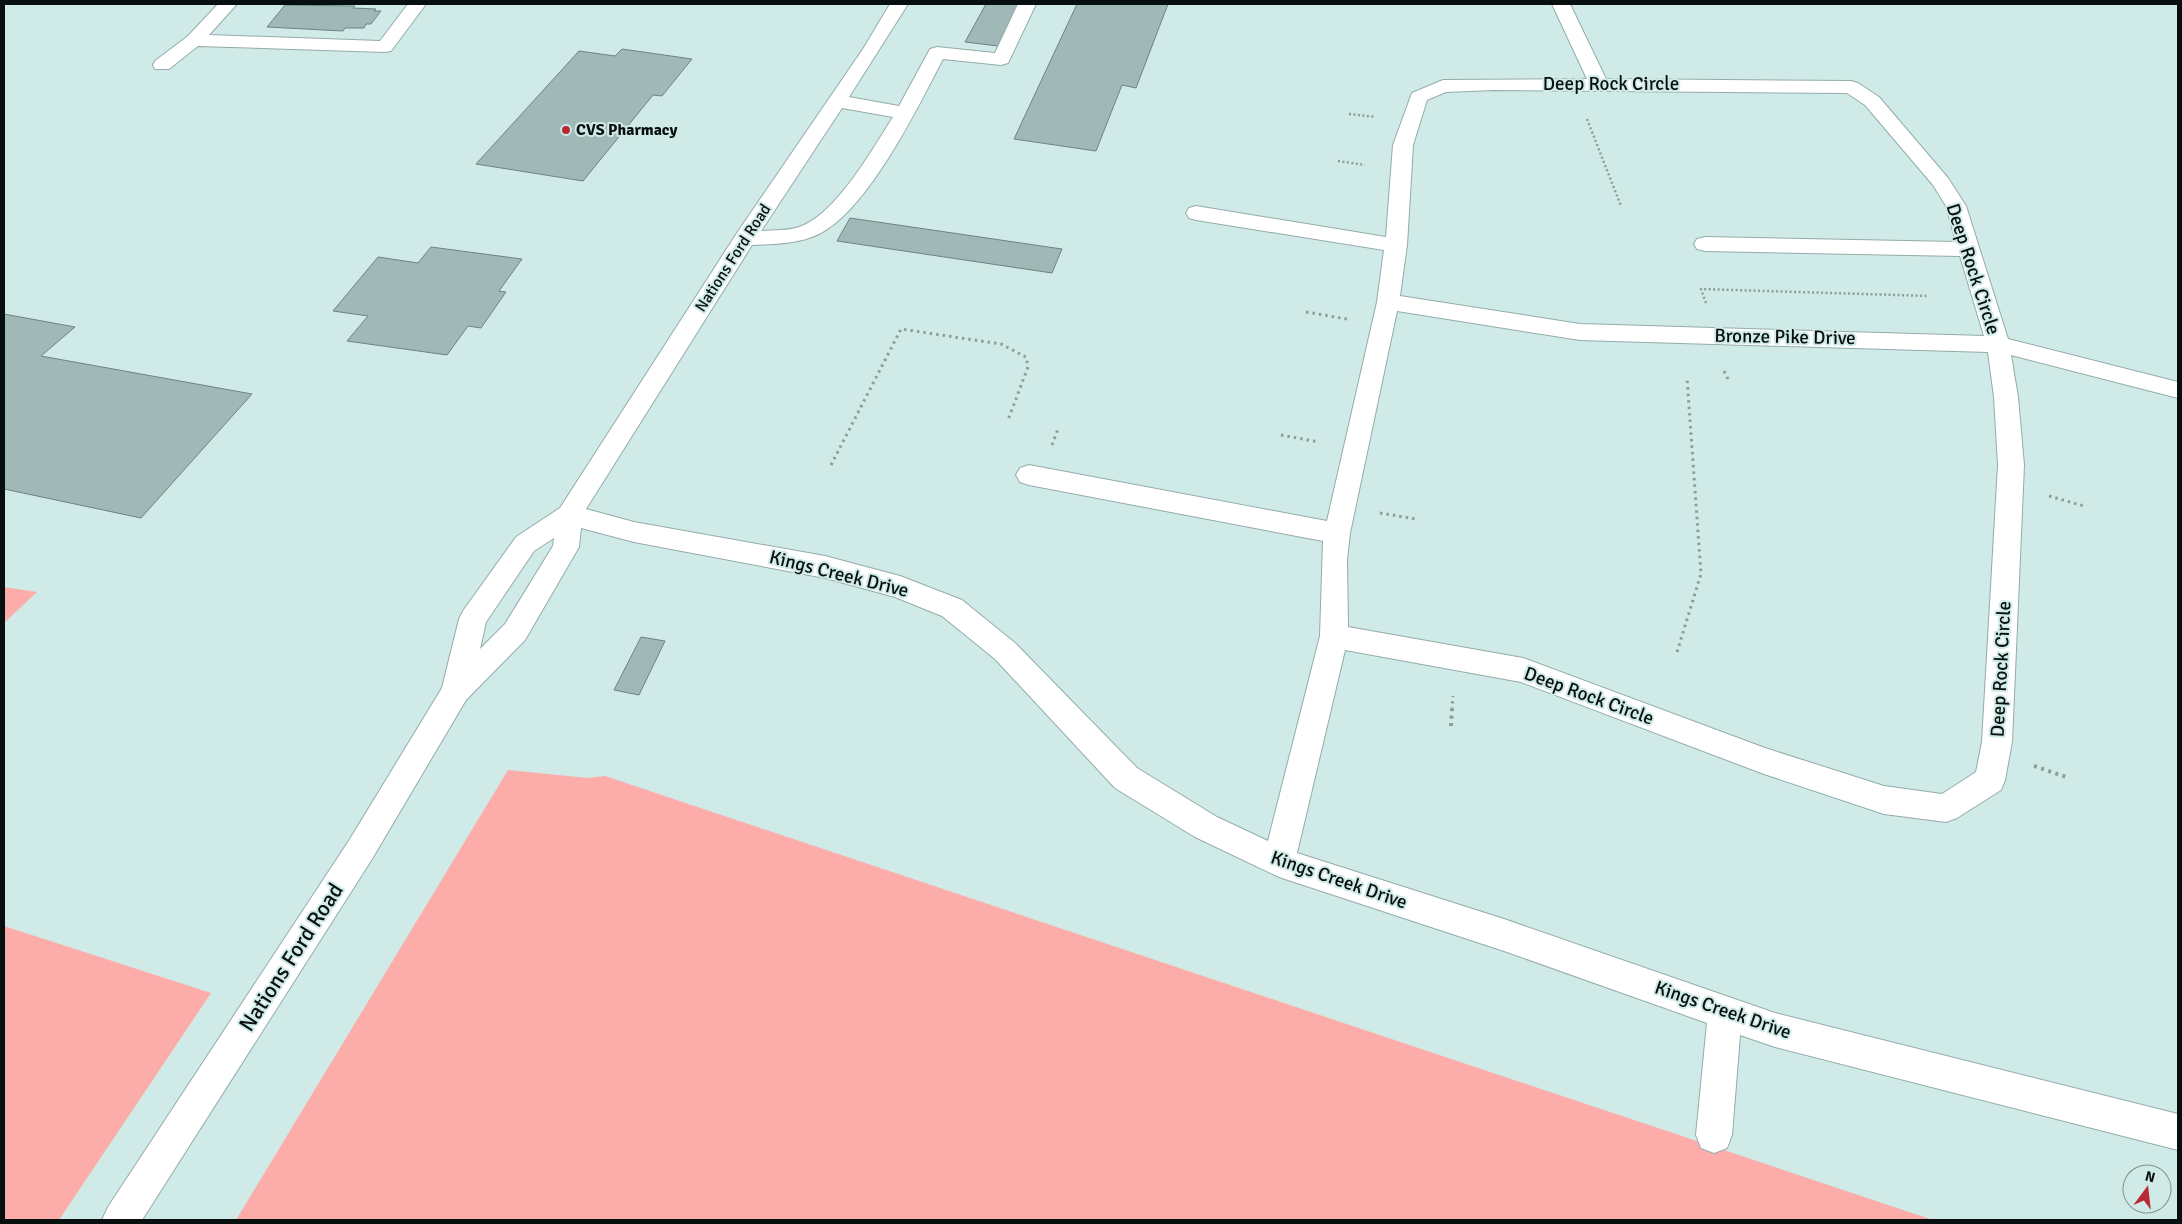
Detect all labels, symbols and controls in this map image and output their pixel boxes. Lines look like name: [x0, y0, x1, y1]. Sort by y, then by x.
street label: Deep Rock Circle: [1543, 72, 1679, 96]
place label: CVS Pharmacy: [576, 120, 677, 140]
marker: CVS Pharmacy: [560, 124, 572, 136]
street label: Nations Ford Road: [691, 200, 775, 316]
street label: Deep Rock Circle: [1941, 200, 2005, 338]
street label: Bronze Pike Drive: [1714, 324, 1856, 350]
street label: Kings Creek Drive: [767, 545, 911, 603]
street label: Deep Rock Circle: [1985, 600, 2017, 738]
street label: Deep Rock Circle: [1521, 661, 1657, 731]
street label: Kings Creek Drive: [1268, 845, 1410, 915]
street label: Nations Ford Road: [233, 878, 349, 1036]
street label: Kings Creek Drive: [1652, 975, 1794, 1045]
north arrow: [2122, 1164, 2172, 1214]
text: N: [2143, 1167, 2157, 1186]

